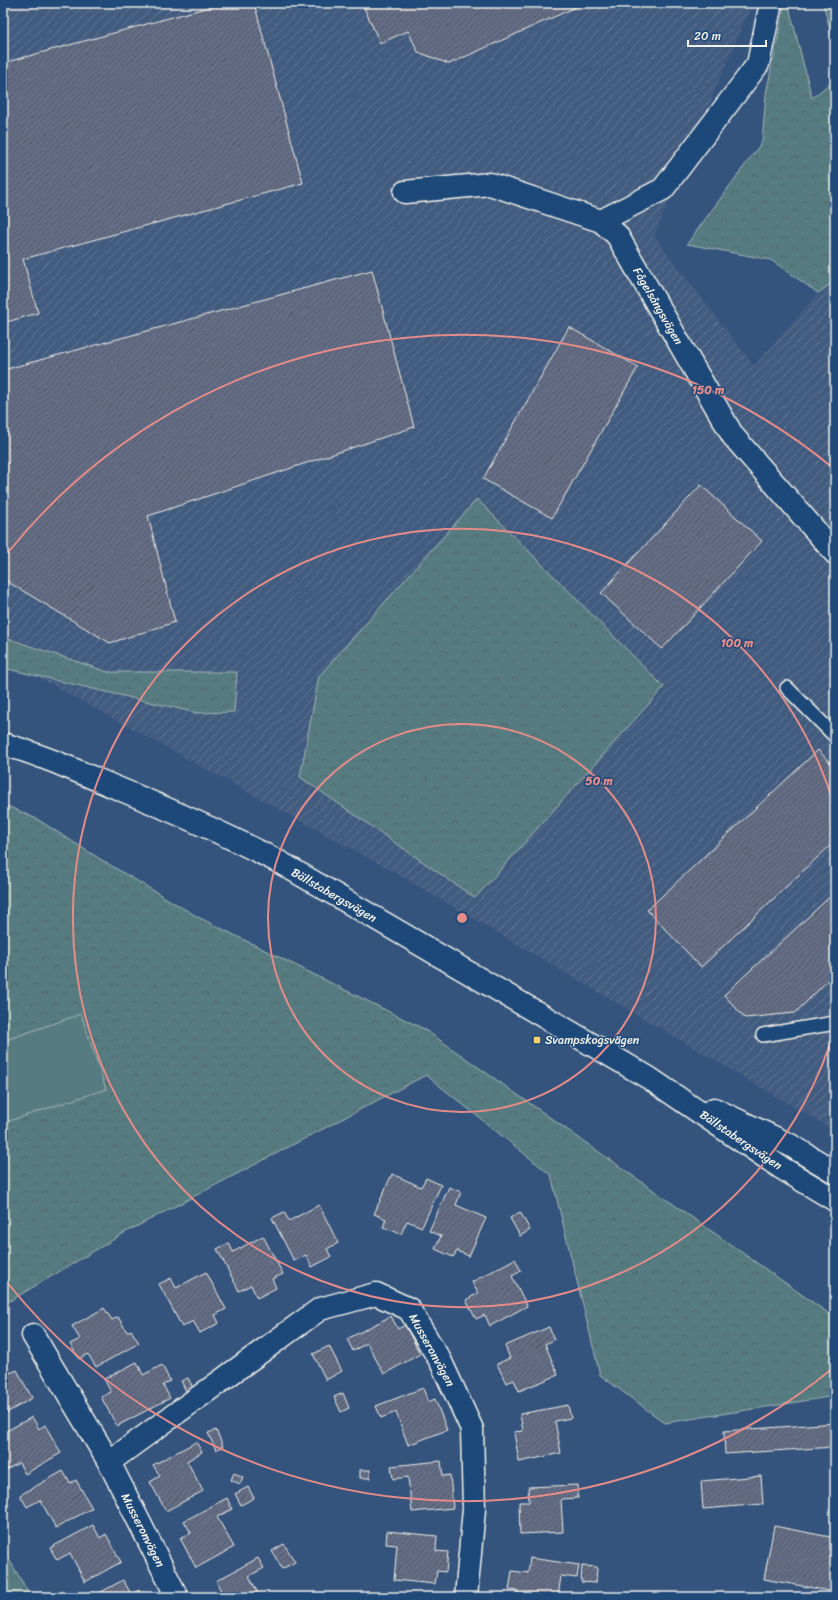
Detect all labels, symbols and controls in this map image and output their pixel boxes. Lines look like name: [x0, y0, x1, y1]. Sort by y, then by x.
scale bar: [688, 22, 766, 48]
text: 20 m: [694, 25, 721, 47]
street label: Fågelsångsvägen: [627, 263, 690, 350]
text: 150 m: [692, 379, 725, 401]
text: 100 m: [721, 632, 754, 654]
text: 50 m: [585, 770, 613, 792]
street label: Bällstabergsvägen: [287, 861, 382, 929]
centre of rings: [455, 911, 469, 925]
place label: Svampskogsvägen: [545, 1029, 640, 1051]
marker: Svampskogsvägen: [532, 1035, 542, 1045]
street label: Bällstabergsvägen: [695, 1104, 787, 1176]
street label: Musseronvägen: [403, 1309, 462, 1391]
street label: Musseronvägen: [115, 1489, 171, 1572]

